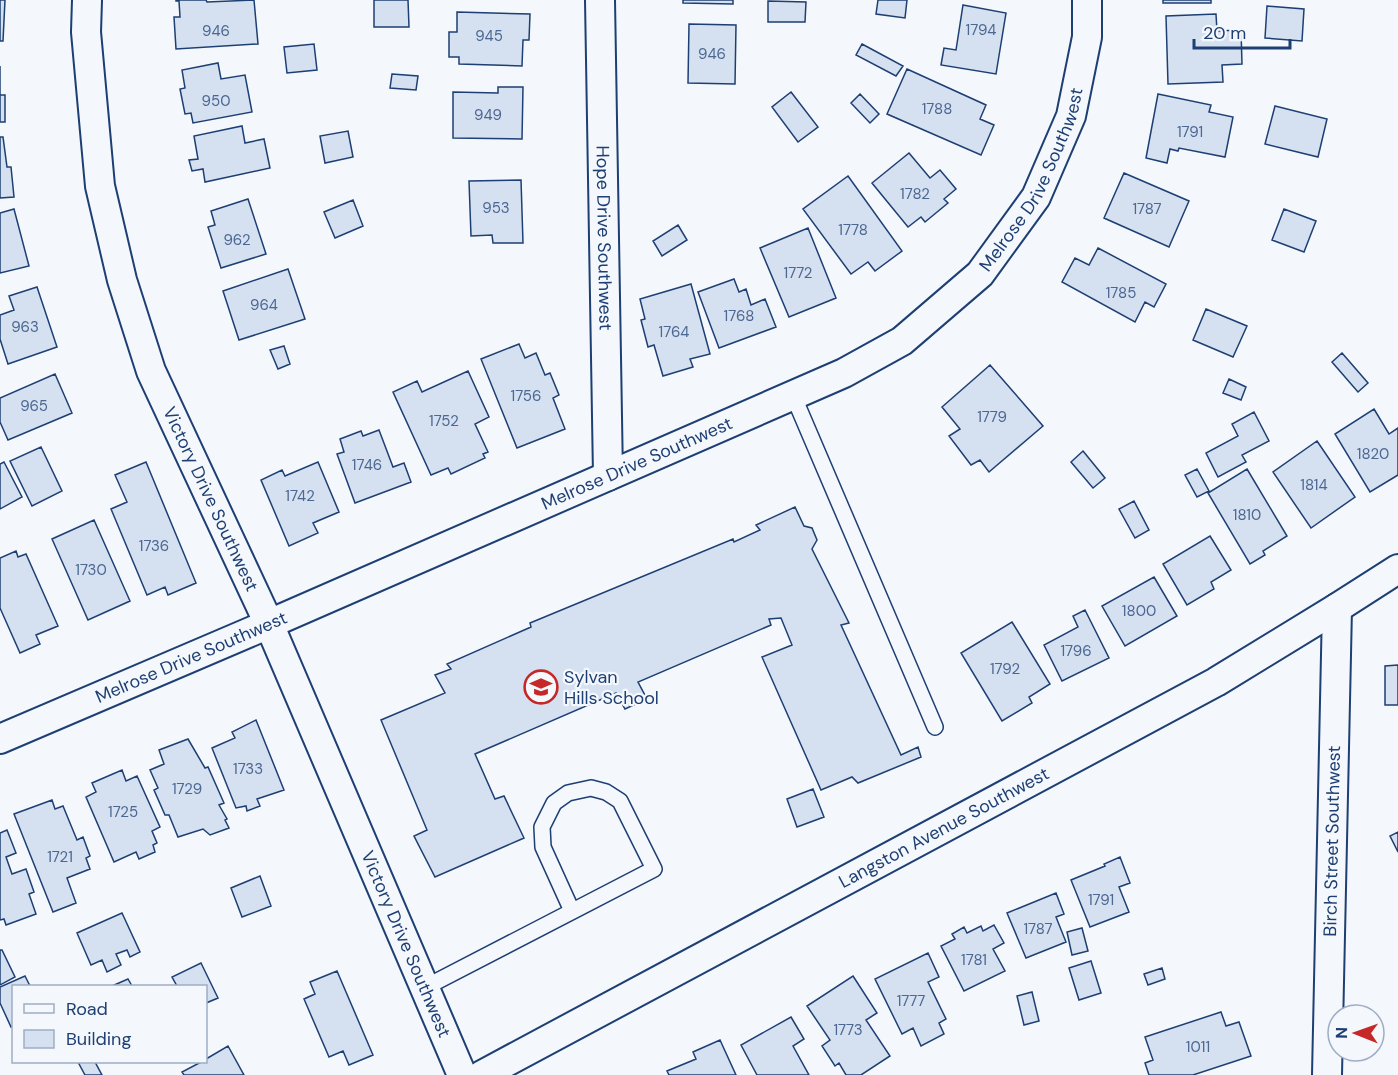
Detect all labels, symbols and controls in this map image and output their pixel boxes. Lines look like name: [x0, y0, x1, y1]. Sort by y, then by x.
scale bar: [1194, 12, 1290, 50]
house number: 1794: [966, 20, 996, 40]
house number: 946: [202, 21, 230, 41]
text: 20 m: [1203, 21, 1246, 45]
house number: 945: [475, 26, 503, 46]
house number: 946: [698, 44, 726, 64]
street label: Melrose Drive Southwest: [974, 86, 1088, 276]
house number: 950: [202, 91, 230, 111]
house number: 1788: [922, 99, 952, 119]
house number: 949: [474, 105, 502, 125]
house number: 1791: [1177, 122, 1203, 142]
street label: Hope Drive Southwest: [590, 145, 618, 331]
house number: 1782: [900, 184, 930, 204]
house number: 953: [482, 198, 510, 218]
house number: 1787: [1132, 199, 1162, 219]
house number: 1778: [838, 220, 868, 240]
house number: 962: [223, 230, 251, 250]
house number: 1772: [784, 263, 812, 283]
house number: 1785: [1106, 283, 1136, 303]
house number: 964: [250, 295, 278, 315]
house number: 1768: [724, 306, 754, 326]
house number: 963: [11, 317, 39, 337]
house number: 1764: [659, 322, 689, 342]
house number: 1756: [511, 386, 541, 406]
house number: 965: [20, 396, 48, 416]
street label: Victory Drive Southwest: [157, 403, 264, 595]
house number: 1779: [977, 407, 1007, 427]
house number: 1752: [429, 411, 459, 431]
street label: Melrose Drive Southwest: [538, 411, 736, 516]
house number: 1820: [1357, 444, 1389, 464]
house number: 1746: [352, 455, 382, 475]
house number: 1814: [1300, 475, 1328, 495]
house number: 1742: [285, 486, 315, 506]
house number: 1810: [1233, 505, 1261, 525]
house number: 1736: [139, 536, 169, 556]
house number: 1730: [75, 560, 107, 580]
house number: 1800: [1122, 601, 1156, 621]
street label: Melrose Drive Southwest: [92, 606, 291, 709]
house number: 1796: [1060, 641, 1092, 661]
house number: 1792: [990, 659, 1020, 679]
place label: Sylvan Hills School: [564, 665, 659, 710]
school or university icon: Sylvan Hills School: [523, 669, 559, 705]
street label: Birch Street Southwest: [1318, 745, 1346, 937]
house number: 1733: [233, 759, 263, 779]
street label: Langston Avenue Southwest: [835, 762, 1053, 894]
house number: 1729: [172, 779, 202, 799]
house number: 1725: [108, 802, 138, 822]
house number: 1721: [47, 847, 73, 867]
street label: Victory Drive Southwest: [355, 847, 457, 1041]
house number: 1791: [1088, 890, 1114, 910]
house number: 1787: [1023, 919, 1053, 939]
house number: 1781: [961, 950, 987, 970]
legend: [12, 985, 207, 1063]
house number: 1777: [897, 991, 925, 1011]
text: Road: [66, 997, 108, 1021]
north arrow: [1326, 1003, 1386, 1063]
house number: 1773: [833, 1020, 863, 1040]
text: Building: [66, 1027, 131, 1051]
text: N: [1331, 1027, 1352, 1039]
house number: 1011: [1186, 1037, 1210, 1057]

